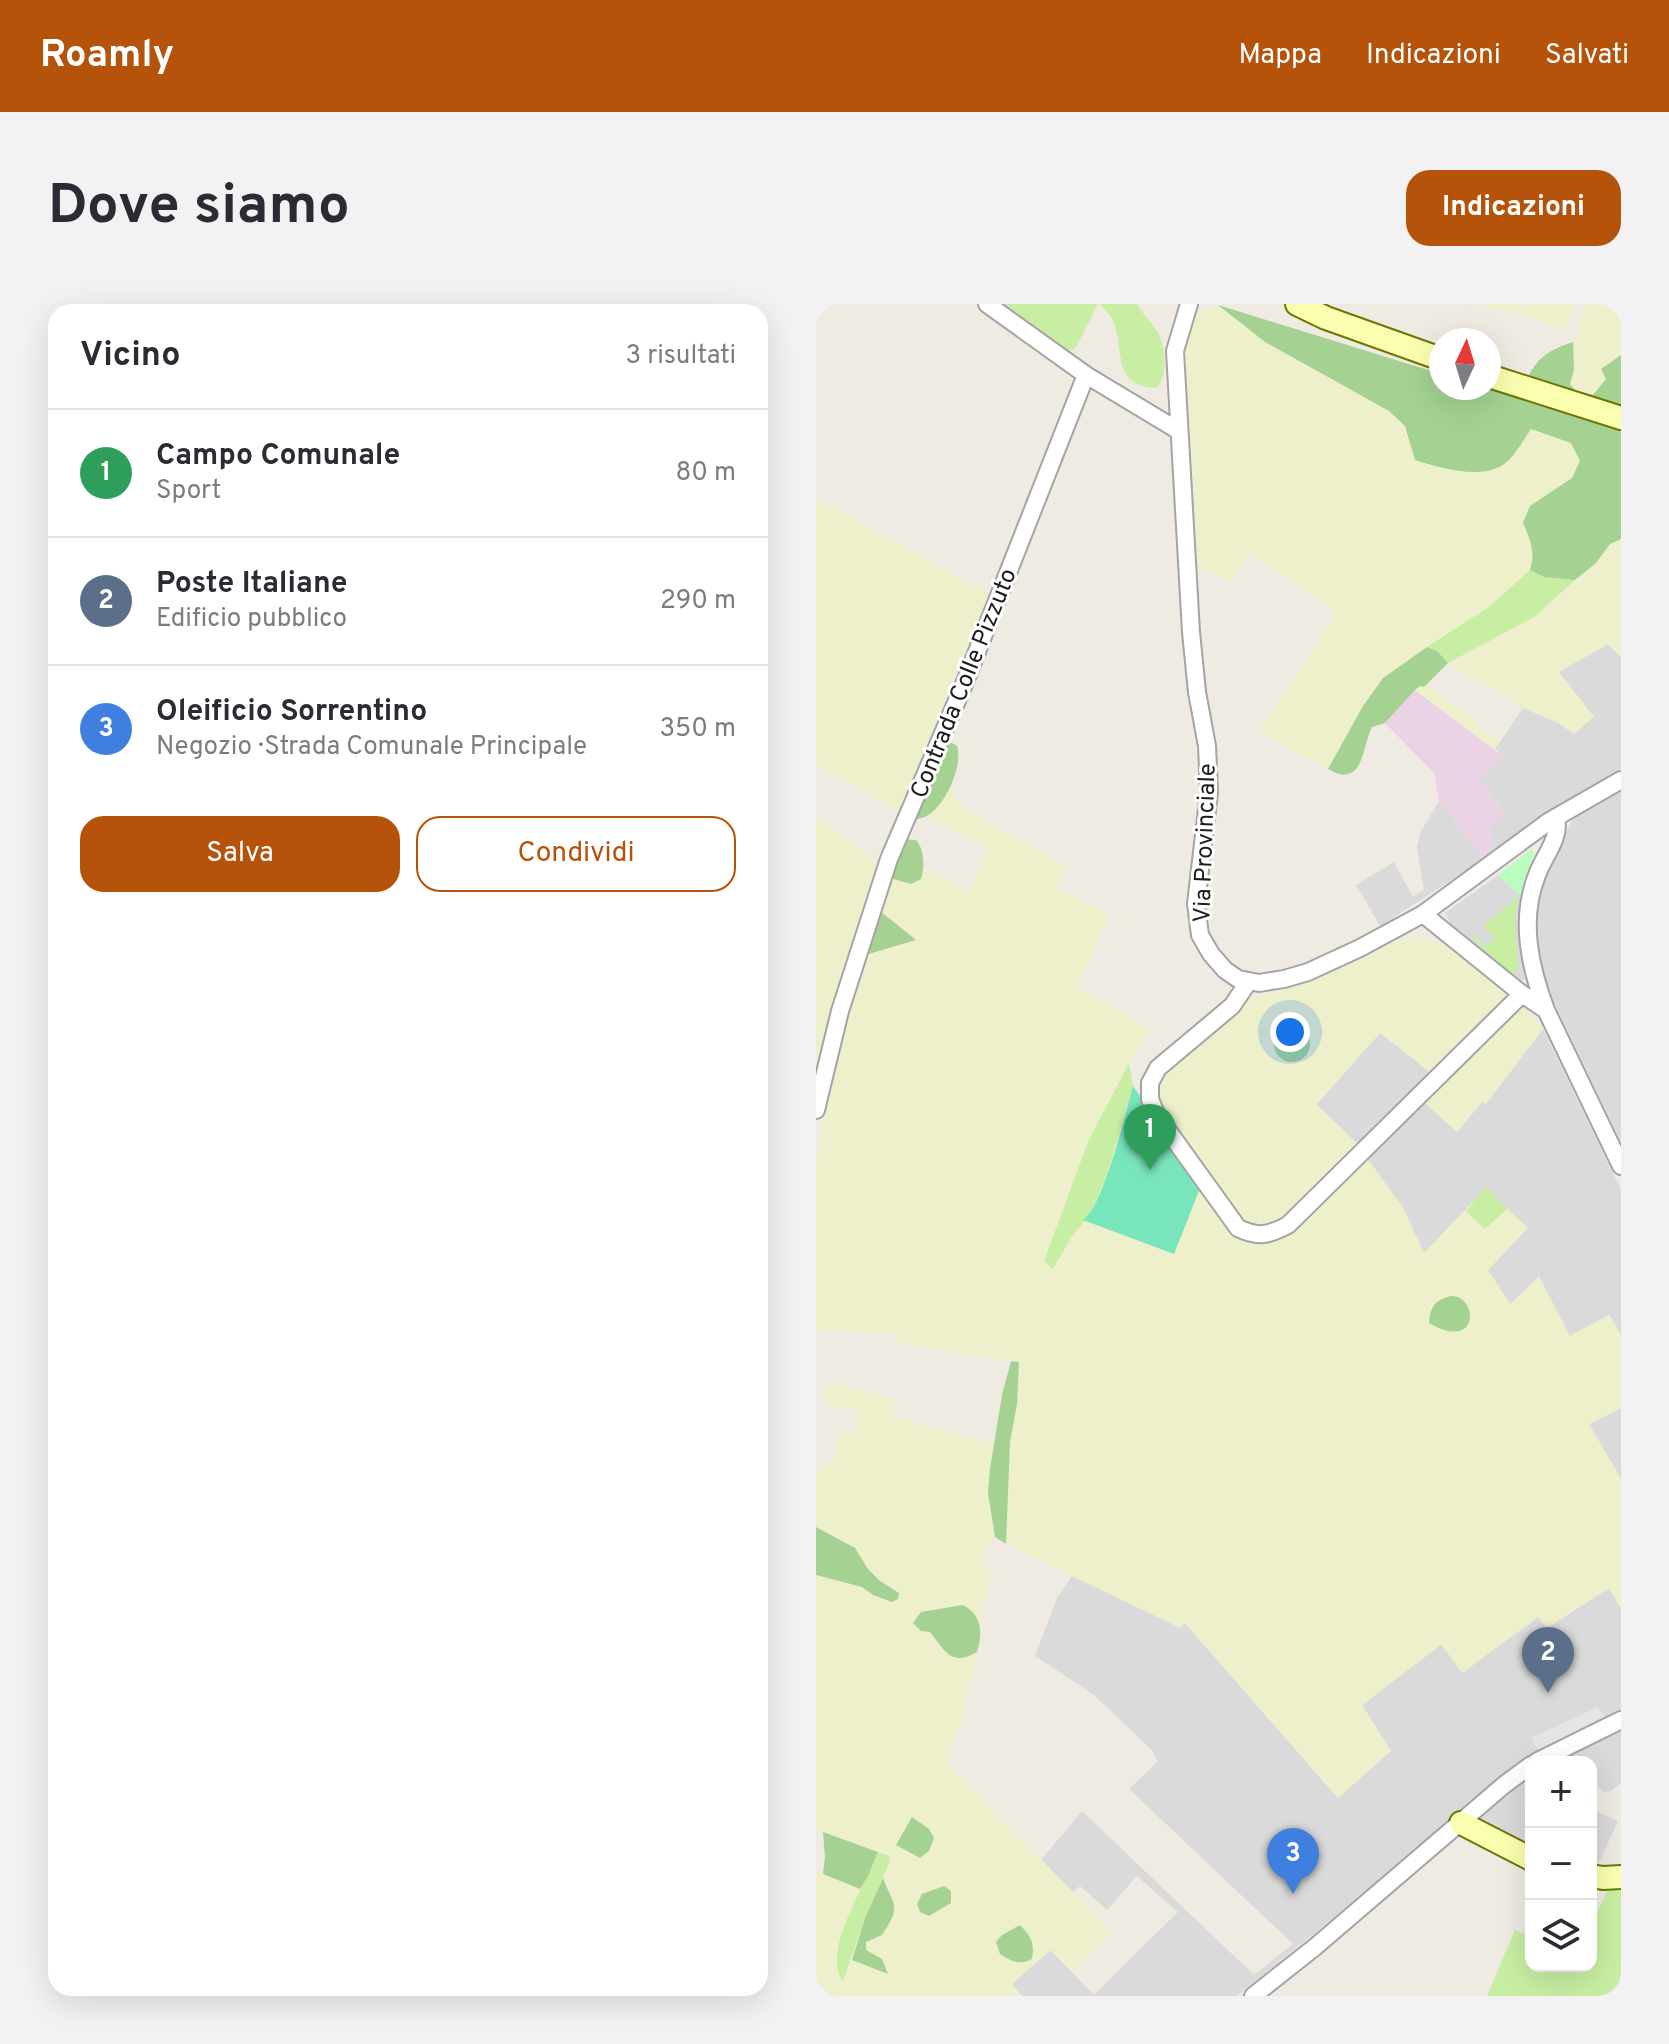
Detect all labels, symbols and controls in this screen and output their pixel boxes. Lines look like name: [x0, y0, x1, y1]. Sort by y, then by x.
text: Roamly: [40, 32, 174, 81]
text: Mappa: [1239, 38, 1322, 74]
text: Indicazioni: [1366, 38, 1501, 74]
text: Salvati: [1545, 38, 1629, 74]
button: Indicazioni: [1406, 170, 1621, 246]
text: Dove siamo: [48, 173, 350, 243]
north arrow: [1429, 328, 1501, 400]
text: Vicino: [80, 335, 180, 378]
text: 3 risultati: [625, 340, 736, 373]
text: Campo Comunale: [156, 438, 400, 475]
text: 1: [101, 457, 111, 490]
text: 80 m: [676, 457, 736, 490]
text: Sport: [156, 475, 221, 508]
street label: Contrada Colle Pizzuto: [905, 564, 1025, 803]
text: Poste Italiane: [156, 566, 348, 603]
text: 2: [98, 585, 114, 618]
text: 290 m: [660, 585, 736, 618]
text: Edificio pubblico: [156, 603, 347, 636]
text: Oleificio Sorrentino: [156, 694, 427, 731]
text: 3: [98, 713, 114, 746]
text: 350 m: [659, 713, 736, 746]
text: Negozio · Strada Comunale Principale: [156, 731, 587, 764]
street label: Via Provinciale: [1188, 763, 1224, 923]
button: Salva: [80, 816, 400, 892]
button: Condividi: [416, 816, 736, 892]
your location: [1270, 1012, 1310, 1052]
pin: 1: [1124, 1104, 1176, 1170]
pin: 2: [1522, 1627, 1574, 1693]
map controls: [1525, 1756, 1597, 1972]
button: +: [1525, 1756, 1597, 1828]
pin: 3: [1267, 1828, 1319, 1894]
button: −: [1525, 1828, 1597, 1900]
button: layers: [1525, 1900, 1597, 1972]

